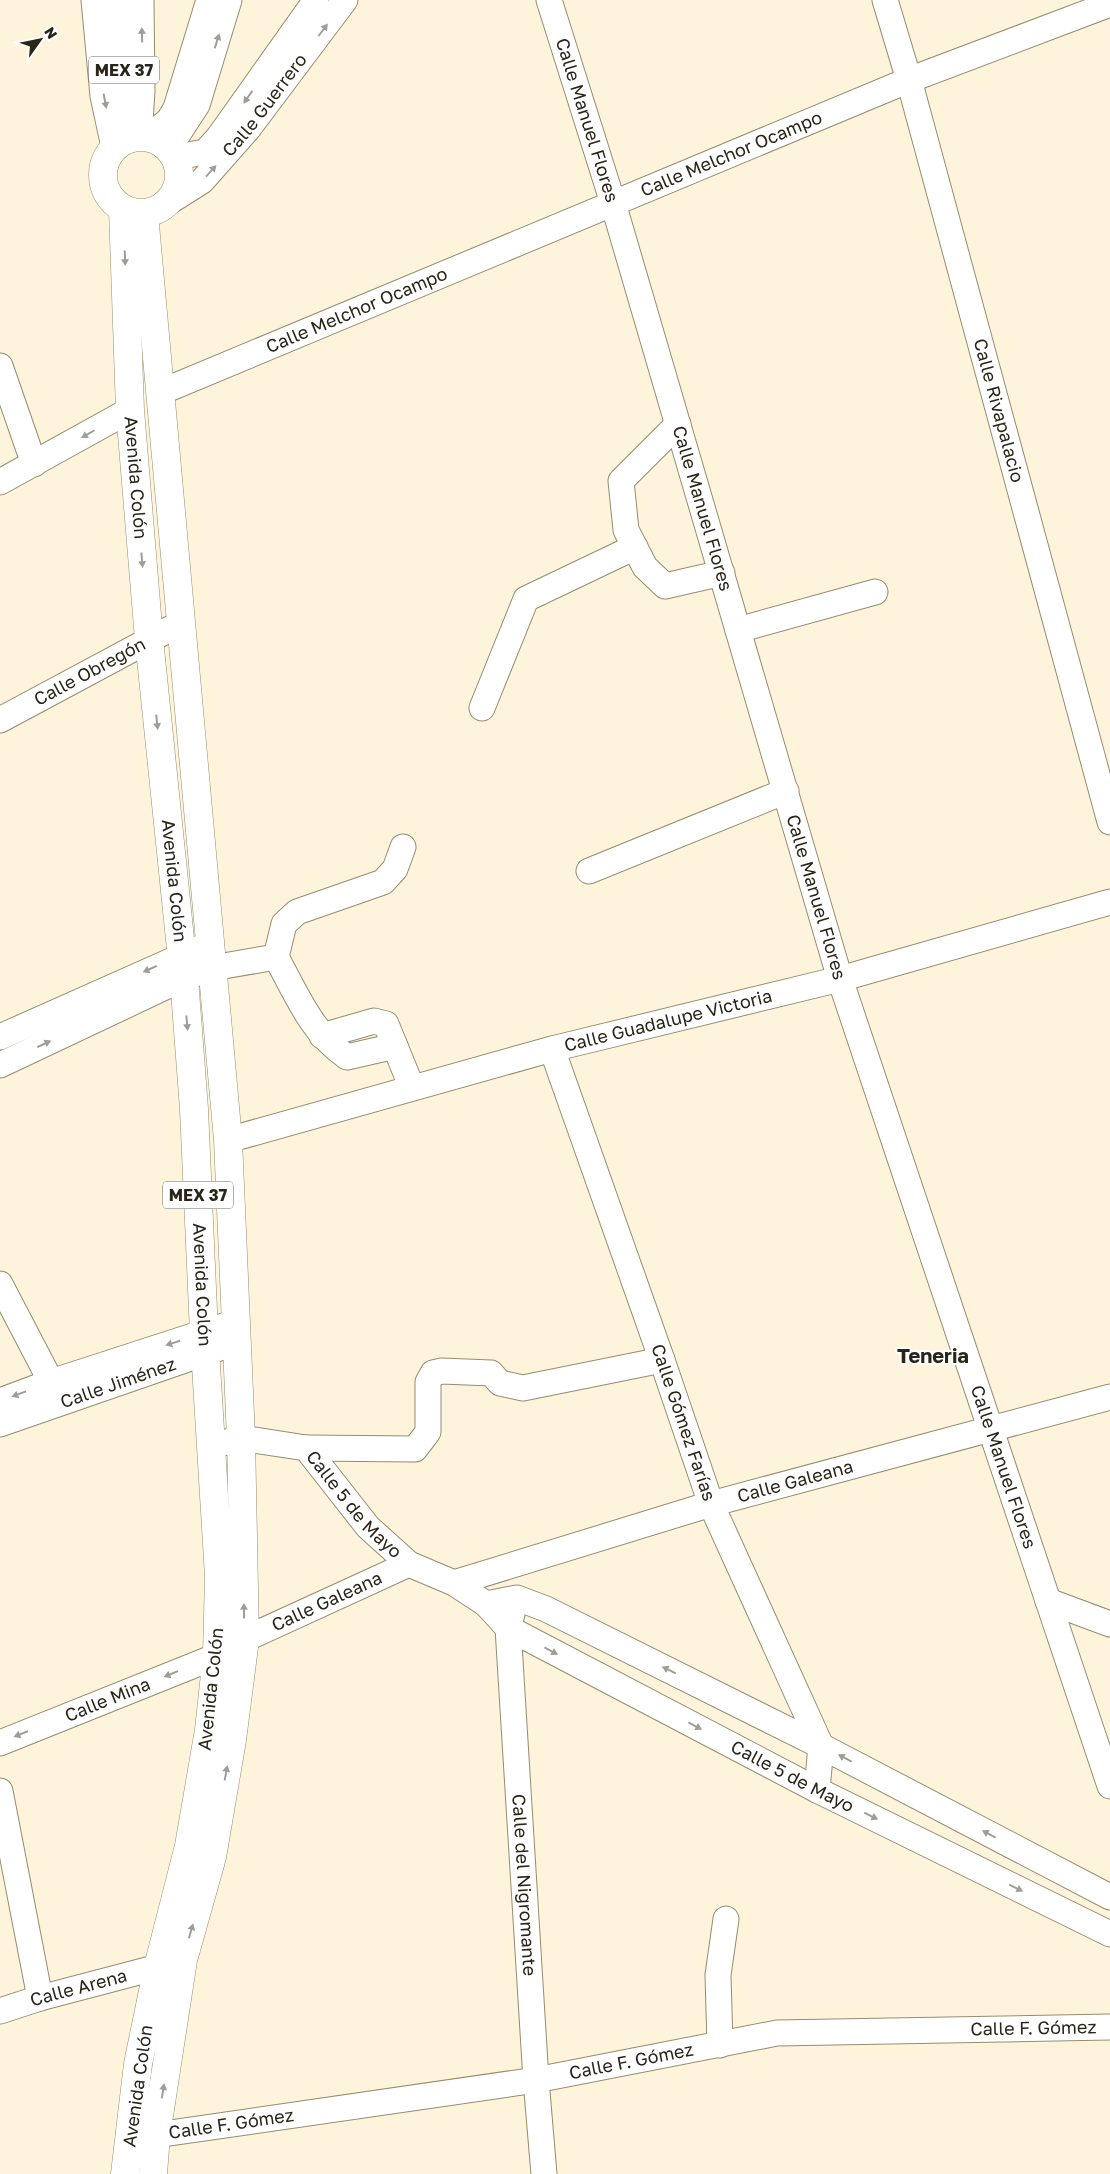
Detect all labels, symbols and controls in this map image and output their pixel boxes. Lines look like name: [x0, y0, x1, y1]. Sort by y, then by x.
north arrow: [15, 15, 65, 65]
text: N: [41, 24, 61, 42]
one-way arrow: [317, 24, 328, 37]
one-way arrow: [138, 27, 146, 43]
one-way arrow: [213, 33, 221, 48]
street label: Calle Manuel Flores: [552, 35, 624, 205]
street label: Calle Guerrero: [217, 49, 311, 161]
road number: MEX 37: [89, 56, 159, 84]
one-way arrow: [243, 91, 253, 104]
one-way arrow: [101, 93, 109, 109]
street label: Calle Melchor Ocampo: [637, 106, 825, 201]
one-way arrow: [205, 165, 217, 177]
one-way arrow: [121, 250, 129, 266]
street label: Calle Melchor Ocampo: [262, 262, 450, 357]
street label: Calle Rivapalacio: [970, 336, 1029, 485]
street label: Avenida Colón: [121, 415, 153, 540]
street label: Calle Manuel Flores: [669, 423, 738, 593]
one-way arrow: [81, 429, 94, 438]
one-way arrow: [139, 552, 147, 568]
street label: Calle Obregón: [30, 632, 149, 710]
one-way arrow: [153, 714, 161, 730]
street label: Calle Manuel Flores: [782, 812, 852, 982]
street label: Avenida Colón: [158, 818, 192, 943]
one-way arrow: [143, 966, 157, 974]
street label: Calle Guadalupe Victoria: [562, 984, 774, 1056]
one-way arrow: [183, 1015, 191, 1031]
one-way arrow: [37, 1040, 51, 1048]
road number: MEX 37: [163, 1182, 233, 1208]
street label: Avenida Colón: [189, 1223, 217, 1347]
one-way arrow: [165, 1339, 180, 1347]
street label: Calle Gómez Farías: [647, 1341, 721, 1504]
district label: Teneria: [897, 1343, 969, 1367]
street label: Calle Jiménez: [57, 1352, 178, 1412]
street label: Calle Manuel Flores: [967, 1382, 1042, 1551]
one-way arrow: [11, 1391, 26, 1398]
street label: Calle 5 de Mayo: [302, 1446, 407, 1562]
street label: Calle Galeana: [735, 1454, 855, 1507]
street label: Calle Galeana: [268, 1566, 385, 1635]
one-way arrow: [240, 1603, 248, 1619]
street label: Avenida Colón: [193, 1626, 227, 1751]
one-way arrow: [544, 1647, 558, 1655]
one-way arrow: [662, 1666, 676, 1674]
one-way arrow: [163, 1670, 178, 1678]
street label: Calle Mina: [61, 1672, 153, 1726]
one-way arrow: [688, 1722, 702, 1730]
one-way arrow: [13, 1731, 28, 1739]
street label: Calle 5 de Mayo: [727, 1735, 858, 1816]
one-way arrow: [838, 1754, 853, 1762]
one-way arrow: [223, 1764, 231, 1780]
street label: Calle del Nigromante: [508, 1793, 542, 1977]
one-way arrow: [864, 1812, 878, 1820]
one-way arrow: [982, 1830, 997, 1838]
one-way arrow: [1009, 1884, 1023, 1892]
one-way arrow: [188, 1923, 196, 1938]
street label: Calle Arena: [27, 1964, 129, 2011]
street label: Calle F. Gómez: [970, 2015, 1097, 2040]
street label: Avenida Colón: [118, 2023, 156, 2148]
street label: Calle F. Gómez: [567, 2038, 695, 2083]
one-way arrow: [159, 2083, 167, 2099]
street label: Calle F. Gómez: [167, 2103, 295, 2143]

